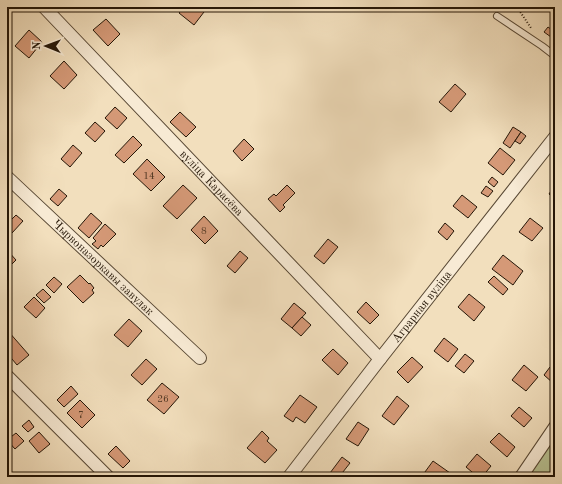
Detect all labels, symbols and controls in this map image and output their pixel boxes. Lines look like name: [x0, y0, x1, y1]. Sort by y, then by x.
north arrow: [26, 26, 66, 66]
text: N: [32, 41, 43, 50]
street label: вуліца Карасёва: [177, 148, 245, 219]
house number: 14: [143, 171, 155, 181]
street label: Чырвоназоркавы завулак: [50, 218, 155, 318]
house number: 8: [201, 226, 207, 236]
street label: Аграрная вуліца: [390, 269, 454, 345]
house number: 26: [157, 394, 169, 404]
house number: 7: [78, 410, 84, 420]

